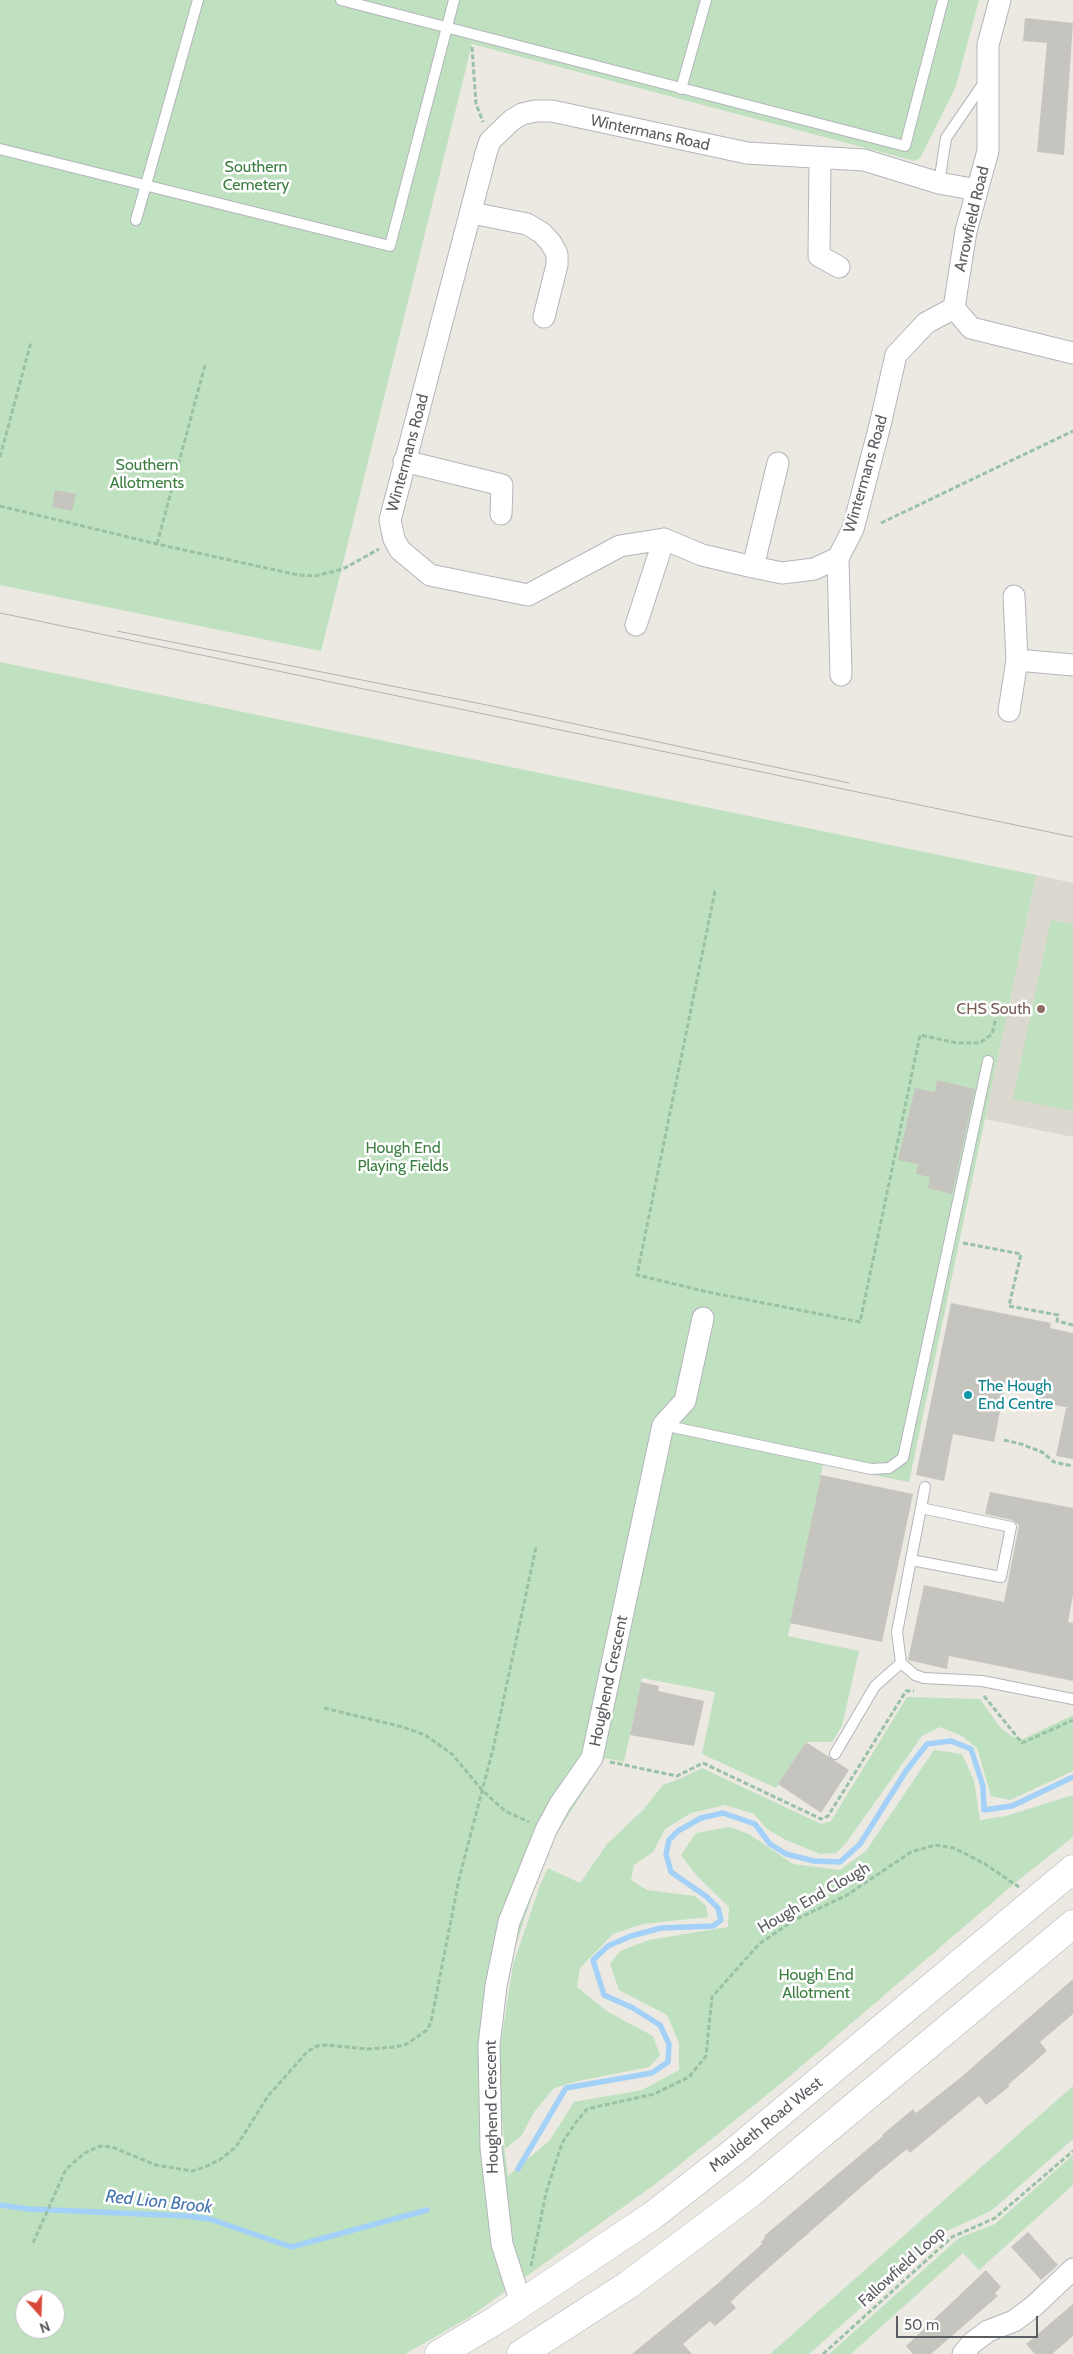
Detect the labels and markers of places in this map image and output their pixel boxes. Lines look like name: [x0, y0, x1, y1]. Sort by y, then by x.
place label: CHS South: [956, 999, 1031, 1019]
marker: CHS South: [1035, 1003, 1047, 1015]
place label: The Hough End Centre: [978, 1376, 1053, 1414]
marker: The Hough End Centre: [962, 1389, 974, 1401]

